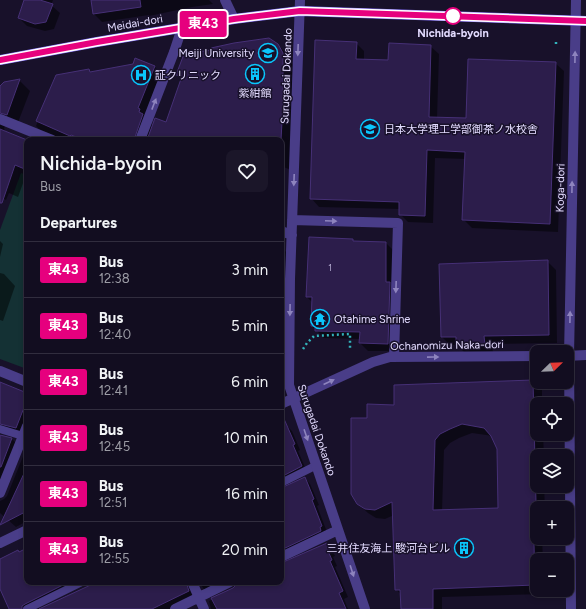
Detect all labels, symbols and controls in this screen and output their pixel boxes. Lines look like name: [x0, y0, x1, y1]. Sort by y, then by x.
marker: Nichida-byoin: [444, 7, 462, 25]
line badge: 東43: [180, 11, 226, 37]
street label: Meidai-dori: [106, 12, 164, 35]
text: 東43: [188, 15, 218, 32]
place label: Nichida-byoin: [417, 27, 489, 40]
street label: Surugadai Dokando: [278, 28, 295, 124]
school or university icon: Meiji University: [257, 42, 279, 64]
one-way arrow: [295, 44, 302, 56]
place label: Meiji University: [179, 47, 254, 60]
one-way arrow: [572, 50, 578, 63]
building icon: 紫紺館: [244, 63, 266, 85]
hospital icon: 証クリニック: [130, 64, 152, 86]
place label: 証クリニック: [155, 69, 221, 82]
place label: 紫紺館: [239, 87, 272, 100]
one-way arrow: [152, 97, 158, 109]
school or university icon: 日本大学理工学部御茶ノ水校舎: [359, 118, 381, 140]
place label: 日本大学理工学部御茶ノ水校舎: [384, 123, 538, 136]
button: heart: [226, 150, 268, 192]
text: Nichida-byoin: [40, 152, 162, 175]
street label: Koga-dori: [554, 164, 567, 212]
one-way arrow: [291, 174, 297, 187]
text: Bus: [40, 179, 61, 194]
one-way arrow: [569, 180, 575, 193]
text: Departures: [40, 214, 117, 232]
one-way arrow: [325, 218, 337, 225]
text: Bus: [99, 253, 123, 271]
text: 東43: [48, 261, 79, 278]
text: 3 min: [232, 261, 268, 279]
house number: 1: [328, 262, 332, 273]
text: 12:38: [99, 271, 130, 286]
one-way arrow: [393, 281, 399, 294]
one-way arrow: [287, 304, 293, 317]
temple icon: Otahime Shrine: [309, 308, 331, 330]
text: Bus: [99, 309, 123, 327]
one-way arrow: [567, 310, 573, 323]
place label: Otahime Shrine: [334, 313, 410, 326]
text: 東43: [48, 317, 79, 334]
text: 5 min: [231, 317, 268, 335]
text: 12:40: [99, 327, 131, 342]
street label: Ochanomizu Naka-dori: [390, 338, 504, 353]
north arrow: [530, 345, 574, 389]
map controls: [530, 345, 574, 597]
one-way arrow: [427, 354, 440, 360]
text: Bus: [99, 365, 123, 383]
text: 東43: [48, 373, 79, 390]
text: 6 min: [231, 373, 268, 391]
one-way arrow: [324, 378, 336, 384]
text: 12:41: [99, 383, 128, 398]
street label: Surugadai Dokando: [295, 383, 338, 478]
button: locate: [530, 397, 574, 441]
text: Bus: [99, 421, 123, 439]
text: 東43: [48, 429, 79, 446]
text: 10 min: [224, 429, 268, 447]
one-way arrow: [303, 429, 309, 441]
text: 12:45: [99, 439, 130, 454]
button: layers: [530, 449, 574, 493]
text: Bus: [99, 477, 123, 495]
text: 東43: [48, 485, 79, 502]
text: 16 min: [225, 485, 268, 503]
text: 12:51: [99, 495, 127, 510]
button: +: [530, 501, 574, 545]
text: Bus: [99, 533, 123, 551]
building icon: 三井住友海上 駿河台ビル: [453, 537, 475, 559]
text: 東43: [48, 541, 79, 558]
text: 20 min: [222, 541, 268, 559]
place label: 三井住友海上 駿河台ビル: [326, 542, 450, 555]
text: 12:55: [99, 551, 130, 566]
button: −: [530, 553, 574, 597]
one-way arrow: [349, 566, 355, 578]

